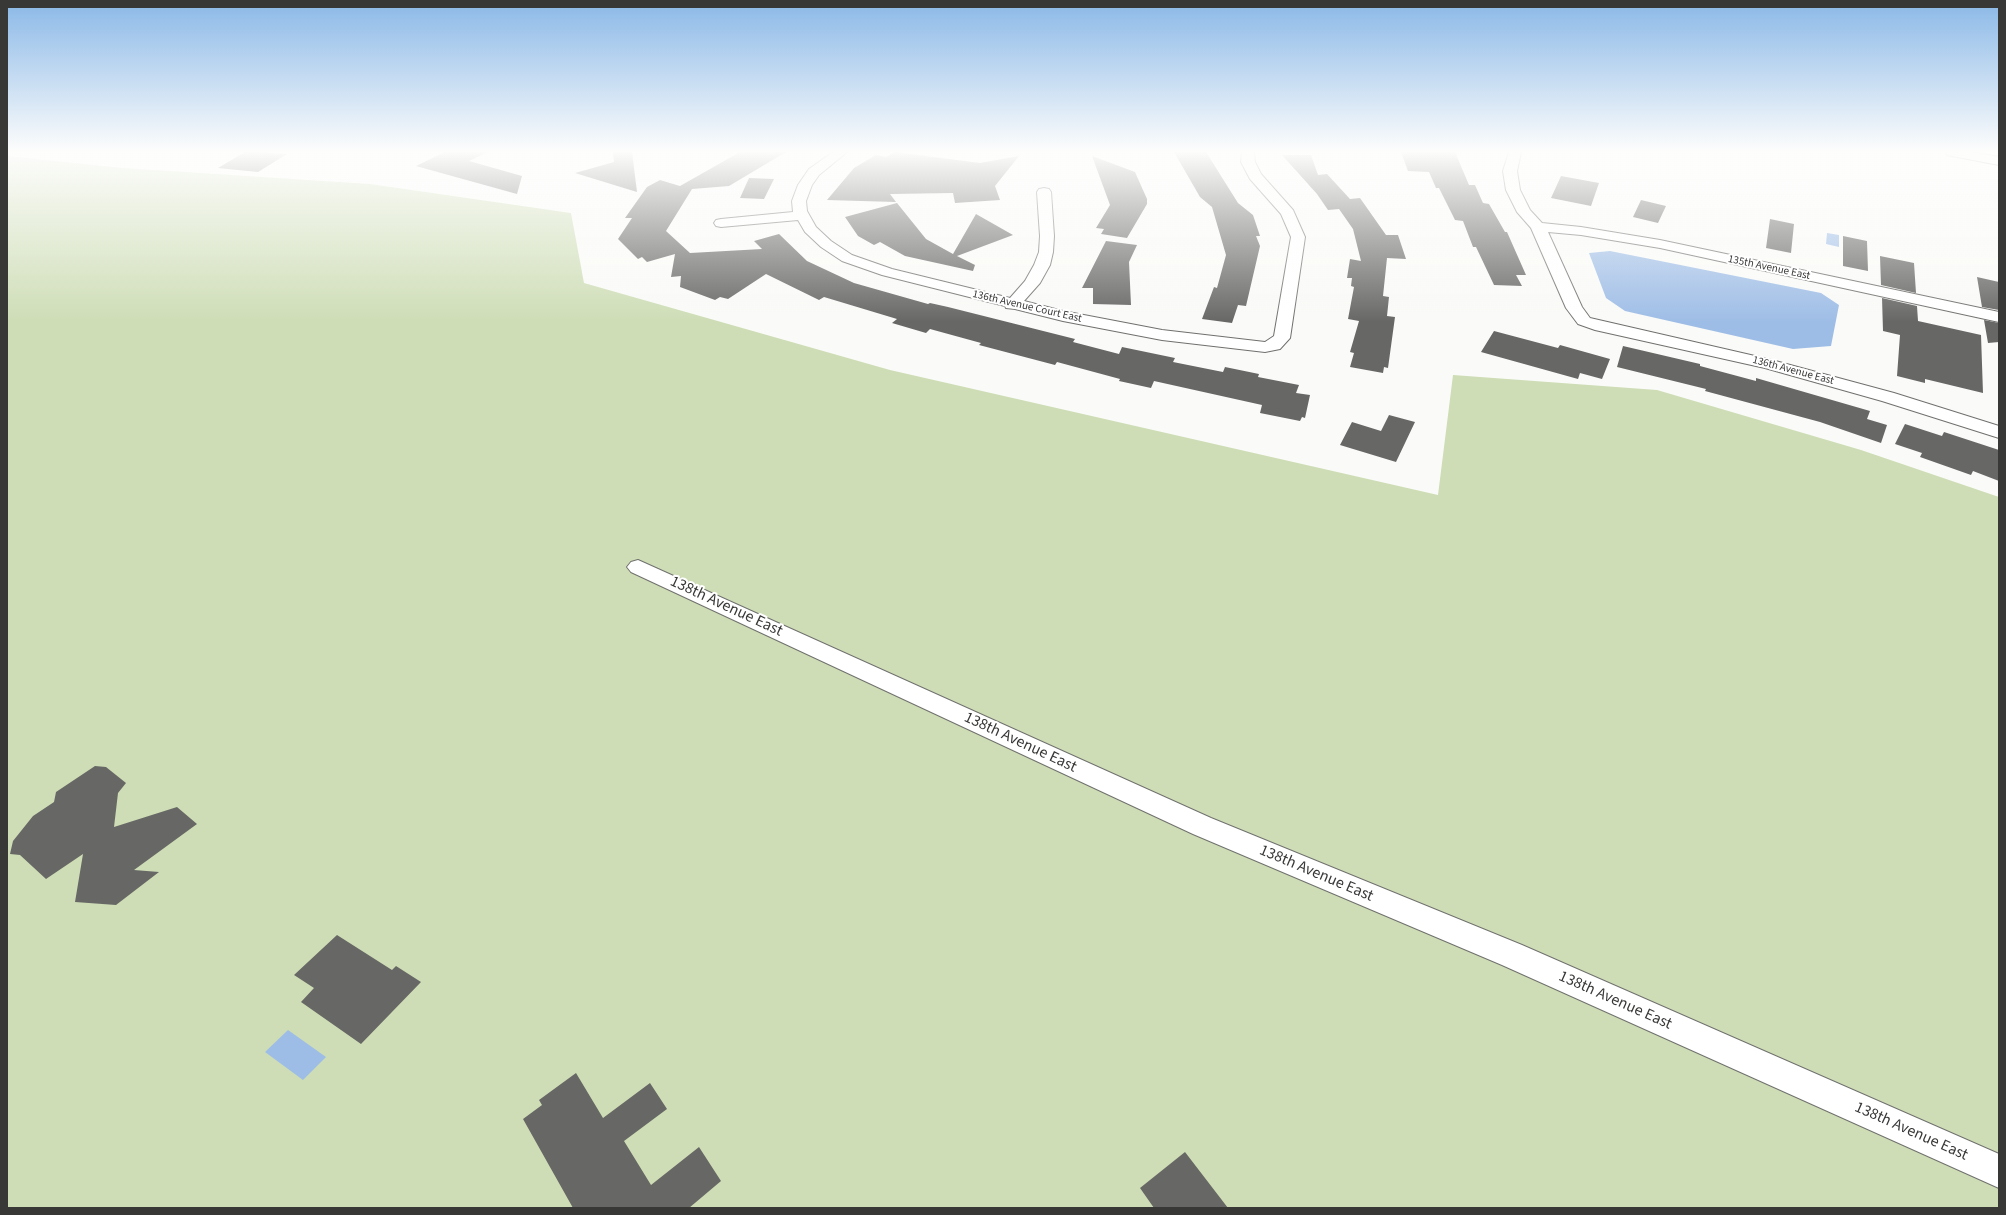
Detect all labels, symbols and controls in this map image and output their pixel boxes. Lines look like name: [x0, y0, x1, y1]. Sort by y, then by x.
street label: 135th Avenue East: [1727, 253, 1811, 283]
street label: 136th Avenue Court East: [971, 288, 1083, 326]
street label: 136th Avenue East: [1751, 354, 1835, 388]
street label: 138th Avenue East: [667, 573, 785, 641]
street label: 138th Avenue East: [961, 709, 1079, 777]
street label: 138th Avenue East: [1256, 841, 1376, 907]
street label: 138th Avenue East: [1555, 967, 1675, 1035]
street label: 138th Avenue East: [1851, 1098, 1971, 1166]

